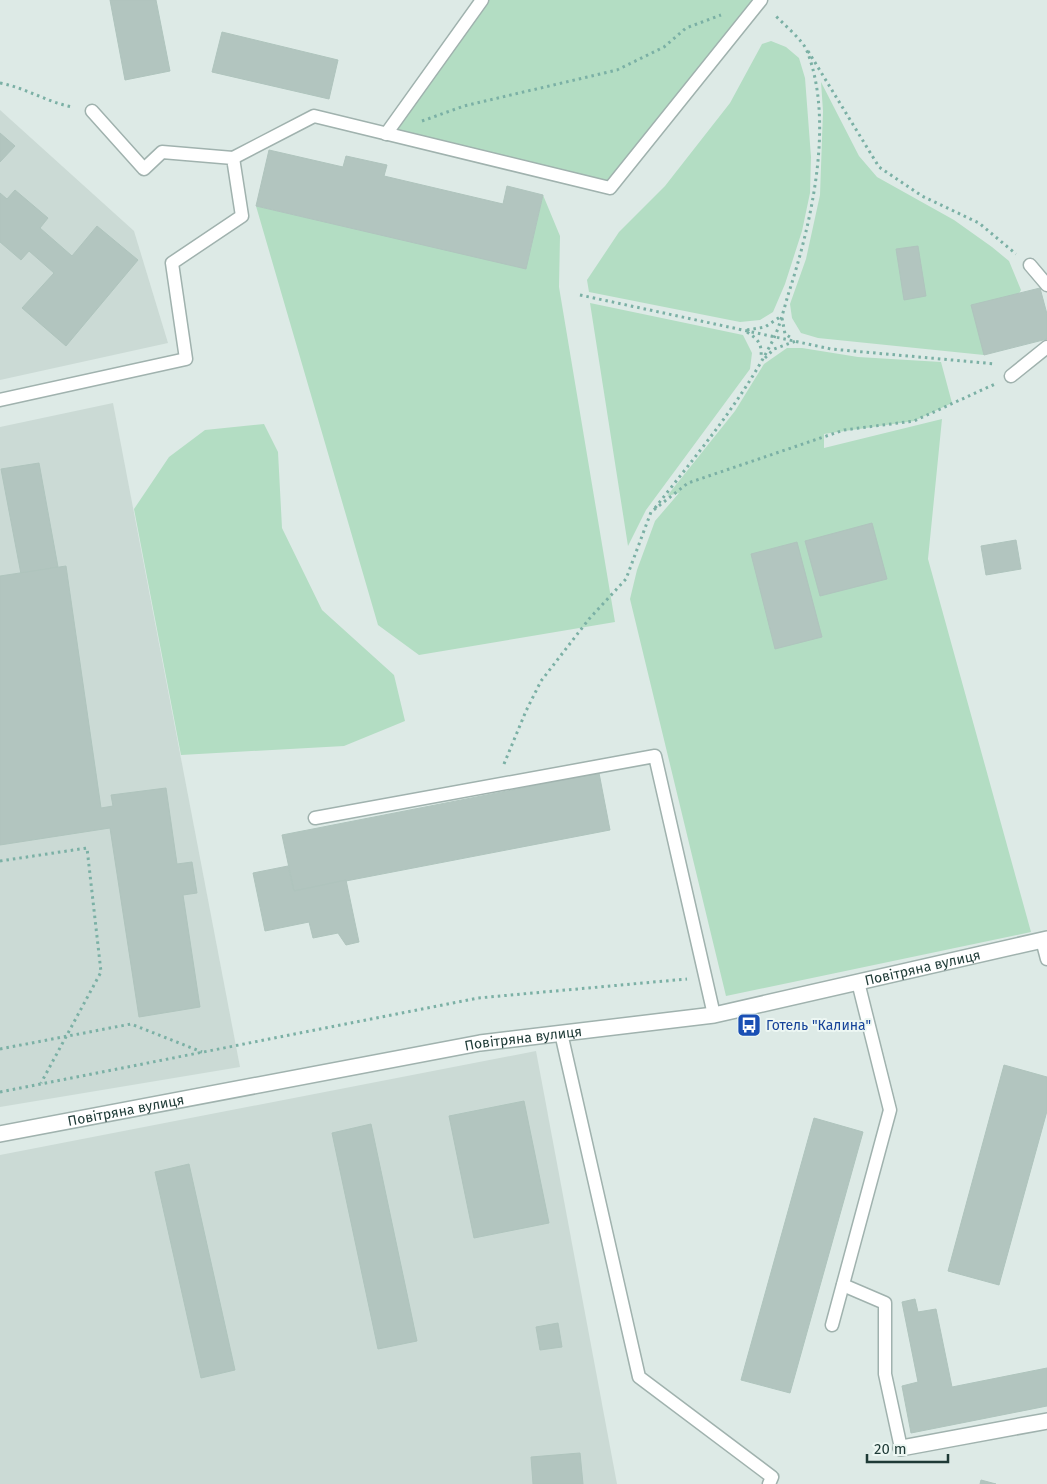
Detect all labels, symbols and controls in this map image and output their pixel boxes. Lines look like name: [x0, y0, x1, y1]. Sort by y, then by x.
street label: Повітряна вулиця: [863, 946, 982, 989]
bus stop icon: Готель "Калина": [736, 1012, 762, 1038]
place label: Готель "Калина": [766, 1017, 871, 1034]
street label: Повітряна вулиця: [463, 1022, 583, 1054]
street label: Повітряна вулиця: [66, 1091, 185, 1130]
scale bar: [867, 1432, 948, 1464]
text: 20 m: [874, 1440, 907, 1458]

